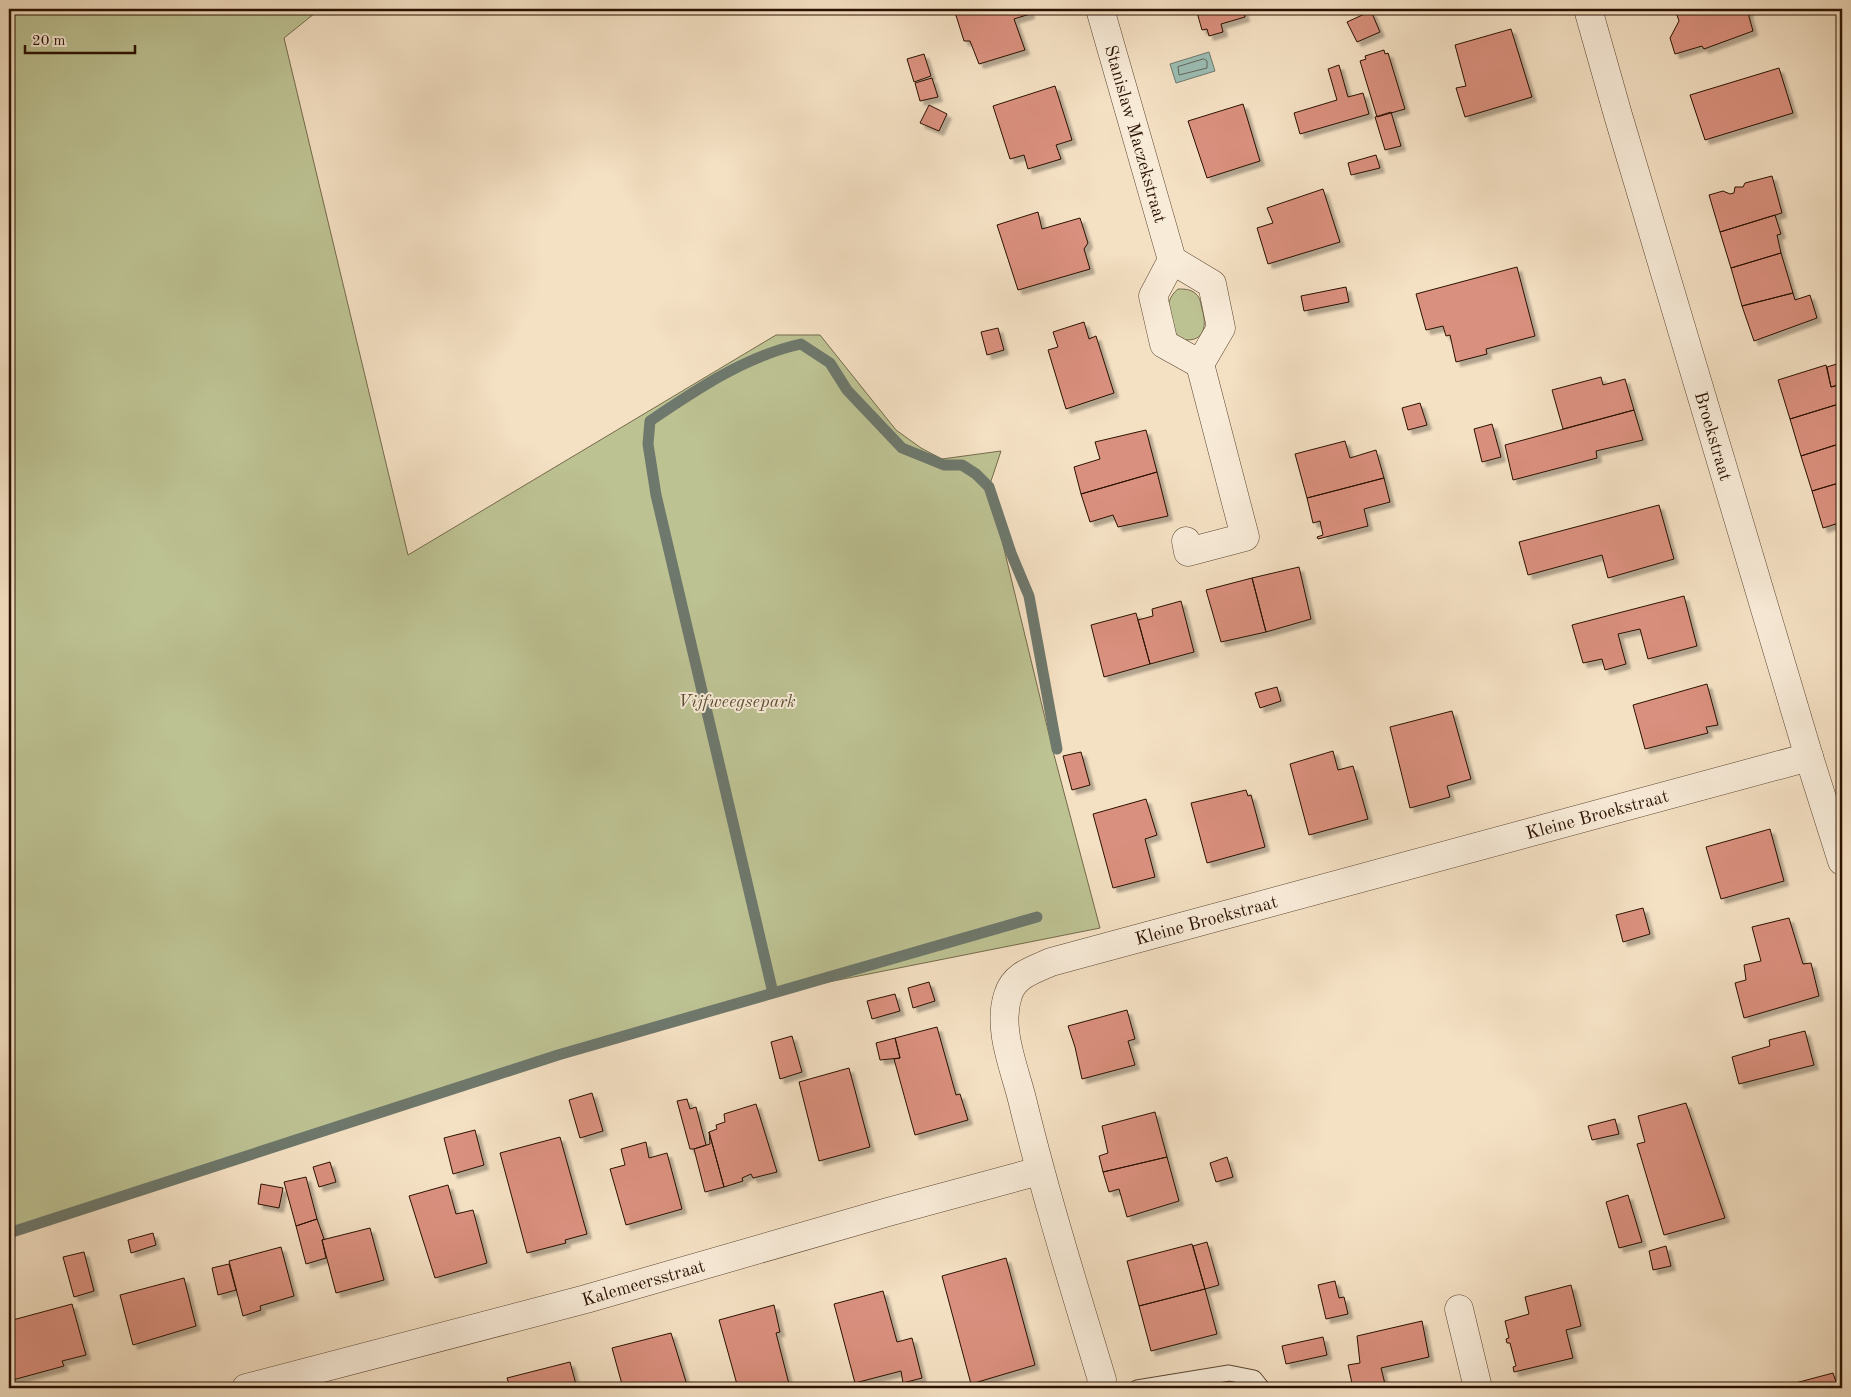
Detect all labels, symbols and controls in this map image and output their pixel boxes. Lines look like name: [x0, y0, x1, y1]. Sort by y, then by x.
scale bar: [25, 22, 135, 54]
text: 20 m: [32, 34, 66, 49]
street label: Stanislaw Maczekstraat: [1101, 43, 1169, 225]
street label: Broekstraat: [1691, 390, 1734, 483]
park label: Vijfweegsepark: [678, 693, 796, 711]
street label: Kleine Broekstraat: [1524, 787, 1671, 843]
street label: Kleine Broekstraat: [1133, 893, 1280, 949]
street label: Kalemeersstraat: [580, 1257, 707, 1310]

